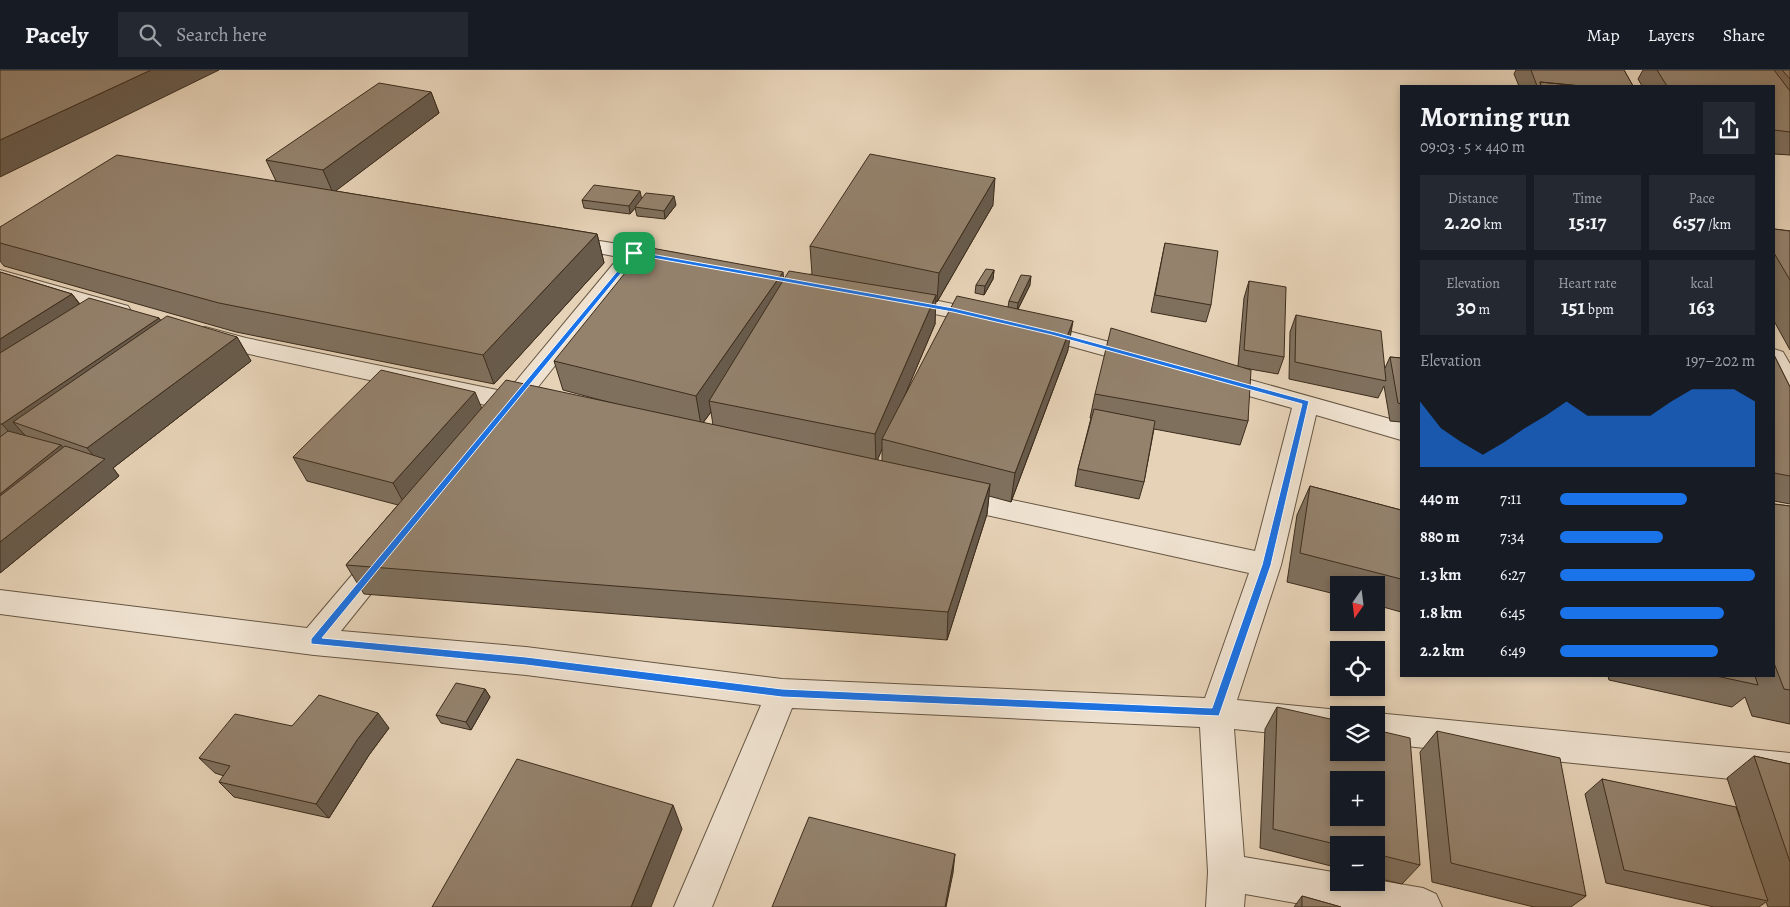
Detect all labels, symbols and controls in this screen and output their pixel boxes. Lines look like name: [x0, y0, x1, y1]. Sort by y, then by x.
search box: [118, 12, 468, 57]
text: Pacely: [25, 19, 88, 51]
icon: search: [136, 21, 164, 49]
text: Search here: [176, 22, 267, 48]
text: Map: [1587, 23, 1620, 47]
text: Layers: [1648, 23, 1695, 47]
text: Share: [1723, 23, 1765, 47]
text: Morning run: [1420, 98, 1570, 136]
button: share: [1703, 102, 1755, 154]
text: 09:03 · 5 × 440 m: [1420, 136, 1525, 158]
text: Distance: [1448, 189, 1498, 208]
text: Time: [1573, 189, 1602, 208]
text: Pace: [1689, 189, 1715, 208]
text: 2.20: [1444, 208, 1481, 236]
text: 15:17: [1569, 208, 1606, 236]
text: 6:57: [1672, 208, 1705, 236]
text: km: [1481, 215, 1502, 234]
text: /km: [1705, 215, 1731, 234]
pin: [613, 232, 655, 274]
icon: arrive: [620, 239, 648, 267]
text: Elevation: [1446, 274, 1500, 293]
text: Heart rate: [1558, 274, 1617, 293]
text: kcal: [1691, 274, 1713, 293]
text: 30: [1456, 293, 1476, 321]
text: 151: [1561, 293, 1585, 321]
text: 163: [1689, 293, 1715, 321]
text: m: [1476, 300, 1490, 319]
text: bpm: [1585, 300, 1614, 319]
text: Elevation: [1420, 350, 1481, 372]
text: 197–202 m: [1686, 350, 1755, 372]
text: 440 m: [1420, 488, 1459, 510]
text: 7:11: [1500, 488, 1521, 510]
text: 880 m: [1420, 526, 1460, 548]
text: 7:34: [1500, 526, 1524, 548]
text: 1.3 km: [1420, 564, 1461, 586]
text: 6:27: [1500, 564, 1526, 586]
north arrow: [1330, 576, 1385, 631]
map controls: [1330, 576, 1385, 891]
text: 1.8 km: [1420, 602, 1462, 624]
text: 6:45: [1500, 602, 1525, 624]
text: 2.2 km: [1420, 640, 1464, 662]
text: 6:49: [1500, 640, 1526, 662]
button: locate: [1330, 641, 1385, 696]
button: layers: [1330, 706, 1385, 761]
button: +: [1330, 771, 1385, 826]
button: −: [1330, 836, 1385, 891]

